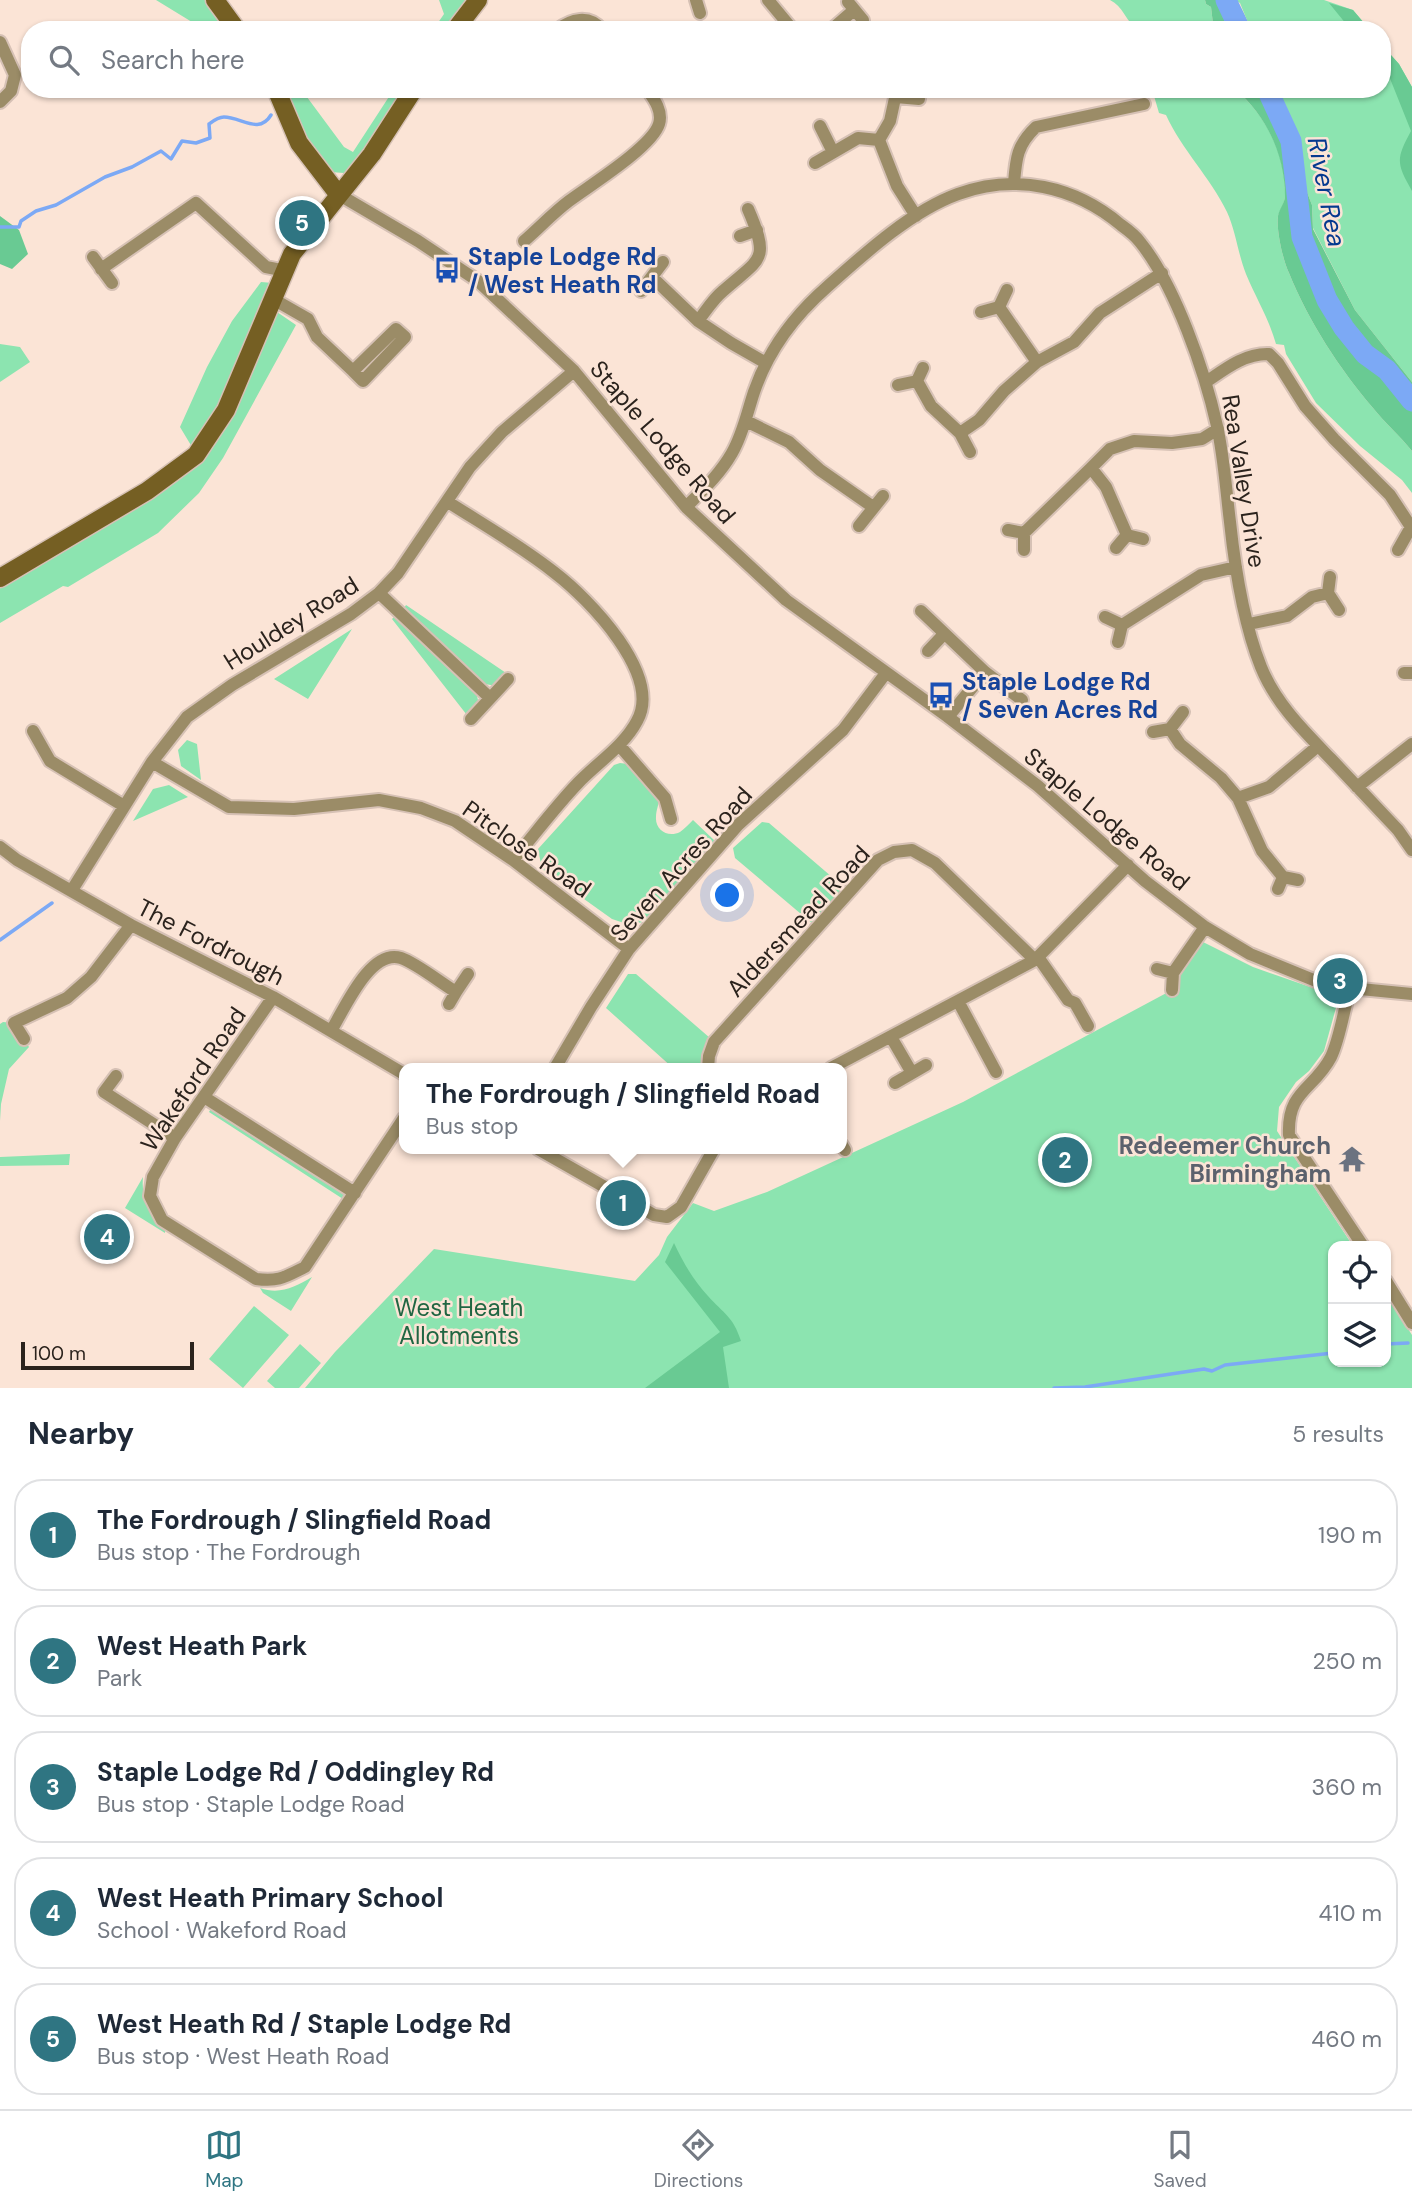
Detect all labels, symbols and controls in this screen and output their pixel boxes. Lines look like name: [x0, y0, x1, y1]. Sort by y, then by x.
search box: [21, 21, 1391, 98]
icon: search: [45, 41, 83, 79]
text: Search here: [101, 43, 244, 77]
water label: River Rea: [1300, 134, 1354, 250]
pin: 5: [279, 197, 325, 249]
place label: Staple Lodge Rd / West Heath Rd: [468, 241, 656, 300]
bus stop icon: Staple Lodge Rd / West Heath Rd: [432, 255, 462, 285]
street label: Staple Lodge Road: [583, 354, 743, 530]
street label: Rea Valley Drive: [1215, 392, 1273, 570]
street label: Houldey Road: [218, 569, 364, 677]
place label: Staple Lodge Rd / Seven Acres Rd: [962, 666, 1158, 725]
bus stop icon: Staple Lodge Rd / Seven Acres Rd: [926, 680, 956, 710]
street label: Staple Lodge Road: [1018, 741, 1196, 897]
street label: Seven Acres Road: [603, 780, 759, 948]
street label: Pitclose Road: [457, 793, 597, 905]
street label: Aldersmead Road: [720, 839, 876, 1003]
your location: [710, 878, 744, 912]
street label: The Fordrough: [132, 892, 290, 992]
pin: 3: [1317, 955, 1363, 1007]
street label: Wakeford Road: [133, 1001, 253, 1157]
popup: [399, 1063, 847, 1154]
text: The Fordrough / Slingfield Road: [426, 1077, 820, 1111]
text: Bus stop: [426, 1111, 518, 1141]
place label: Redeemer Church Birmingham: [1119, 1130, 1331, 1189]
pin: 2: [1042, 1134, 1088, 1186]
temple icon: Redeemer Church Birmingham: [1337, 1144, 1367, 1174]
pin: 1: [600, 1177, 646, 1229]
pin: 4: [84, 1211, 130, 1263]
map controls: [1328, 1241, 1391, 1367]
button: locate: [1328, 1241, 1391, 1304]
park label: West Heath Allotments: [395, 1292, 523, 1351]
button: layers: [1328, 1304, 1391, 1367]
scale bar: [21, 1339, 194, 1371]
text: 100 m: [32, 1341, 86, 1366]
text: Nearby: [28, 1414, 134, 1453]
text: 5 results: [1292, 1419, 1384, 1449]
text: The Fordrough / Slingfield Road: [97, 1503, 491, 1537]
text: 1: [49, 1520, 57, 1550]
text: 190 m: [1318, 1520, 1382, 1550]
text: Bus stop · The Fordrough: [97, 1537, 361, 1567]
text: West Heath Park: [97, 1629, 307, 1663]
text: 2: [46, 1646, 60, 1676]
text: 250 m: [1312, 1646, 1382, 1676]
text: Park: [97, 1663, 142, 1693]
text: Staple Lodge Rd / Oddingley Rd: [97, 1755, 494, 1789]
text: 3: [46, 1772, 60, 1802]
text: 360 m: [1312, 1772, 1382, 1802]
text: Bus stop · Staple Lodge Road: [97, 1789, 405, 1819]
text: West Heath Primary School: [97, 1881, 443, 1915]
text: 4: [46, 1898, 60, 1928]
text: 410 m: [1319, 1898, 1382, 1928]
text: School · Wakeford Road: [97, 1915, 347, 1945]
text: West Heath Rd / Staple Lodge Rd: [97, 2007, 511, 2041]
text: 5: [46, 2024, 60, 2054]
text: 460 m: [1311, 2024, 1382, 2054]
text: Bus stop · West Heath Road: [97, 2041, 389, 2071]
tab: Map: [205, 2126, 243, 2193]
tab: Directions: [654, 2126, 743, 2193]
tab: Saved: [1154, 2126, 1207, 2193]

